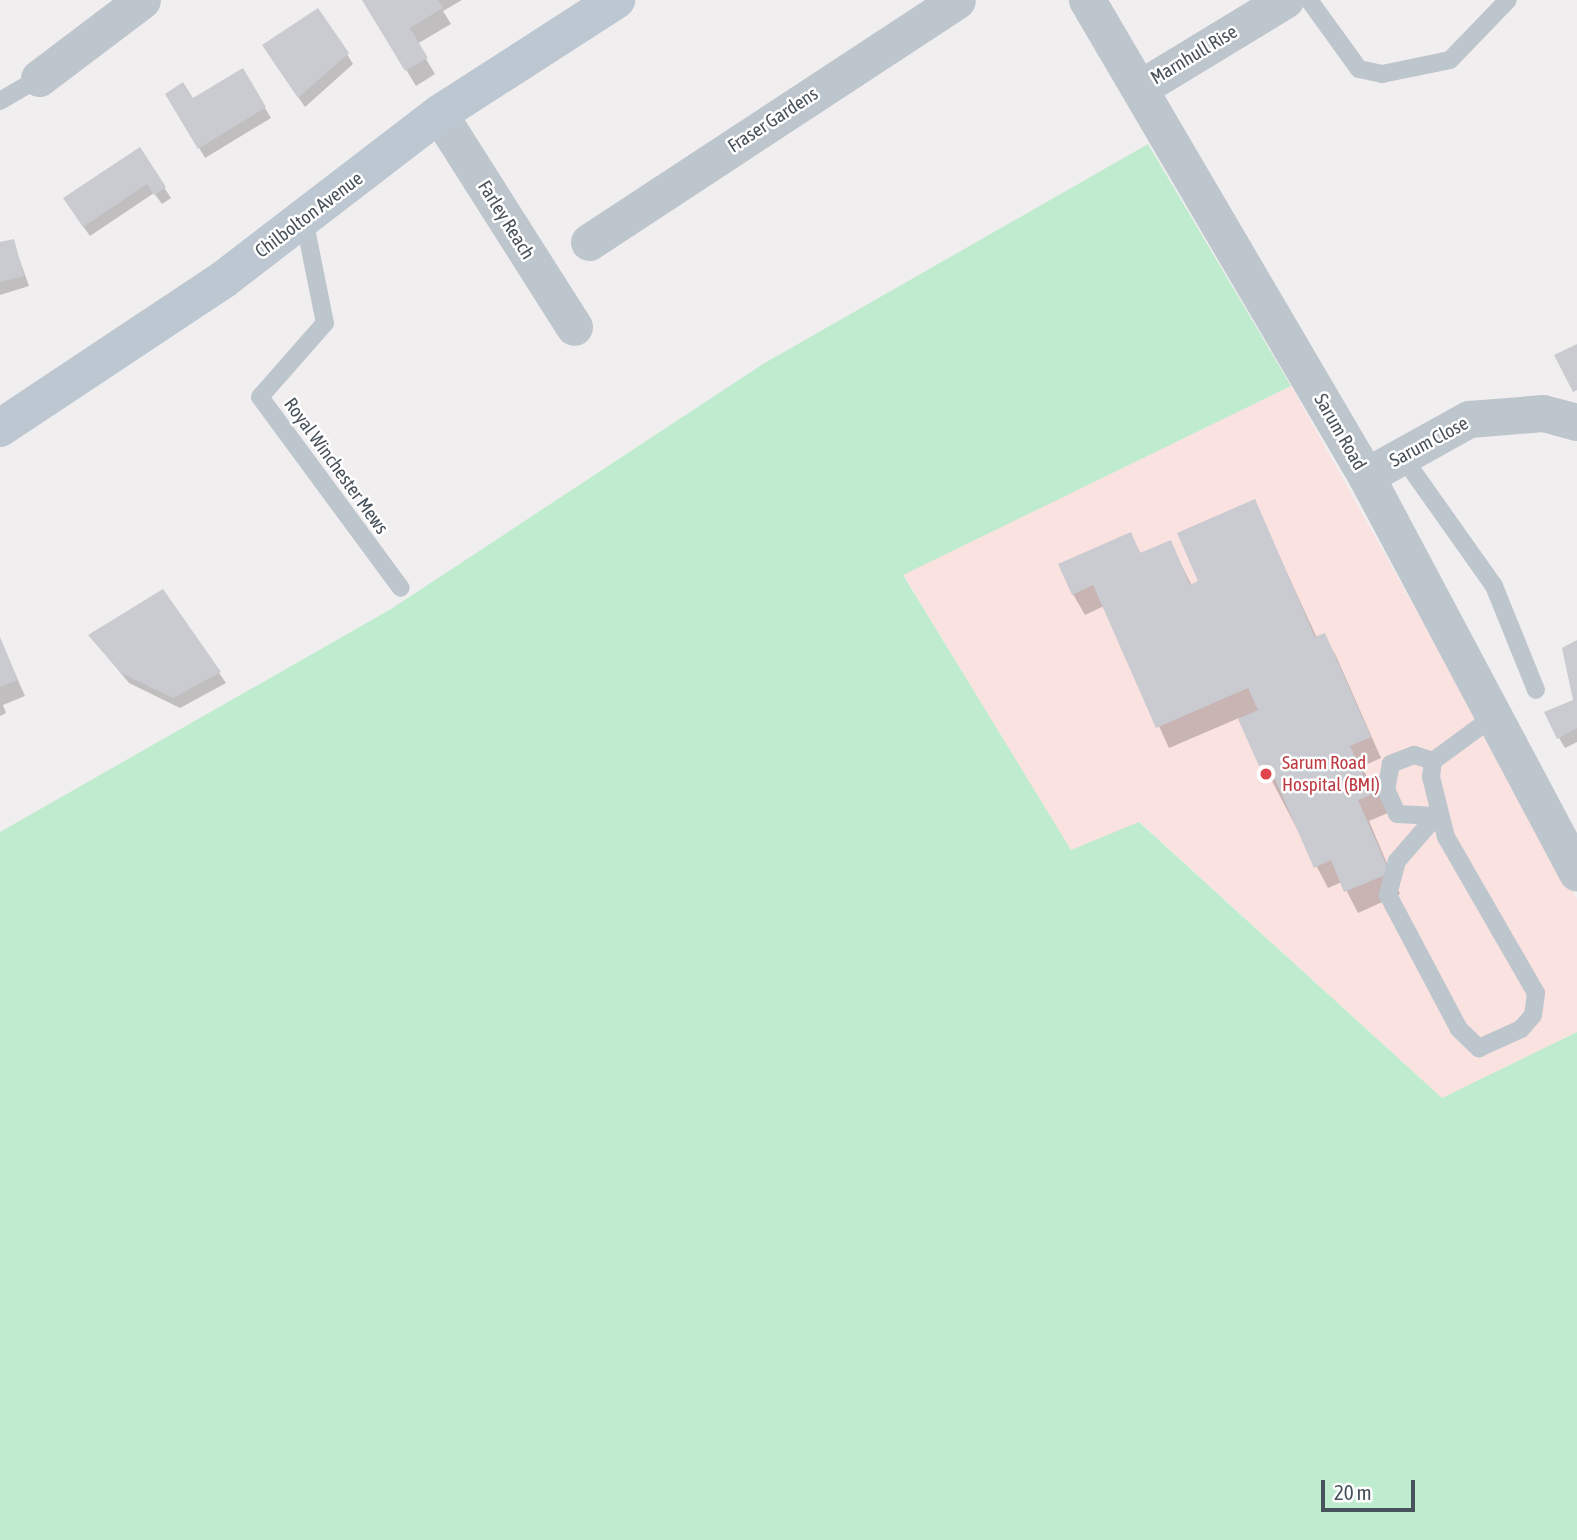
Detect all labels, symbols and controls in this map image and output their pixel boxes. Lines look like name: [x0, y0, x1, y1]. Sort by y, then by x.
street label: Marnhull Rise: [1147, 20, 1241, 90]
street label: Fraser Gardens: [724, 82, 822, 158]
street label: Chilbolton Avenue: [251, 167, 367, 263]
street label: Farley Reach: [473, 176, 539, 264]
street label: Sarum Road: [1309, 390, 1371, 474]
street label: Royal Winchester Mews: [279, 394, 393, 538]
street label: Sarum Close: [1386, 412, 1472, 472]
place label: Sarum Road Hospital (BMI): [1282, 752, 1380, 796]
marker: Sarum Road Hospital (BMI): [1256, 764, 1276, 784]
scale bar: [1325, 1466, 1420, 1510]
text: 20 m: [1334, 1480, 1372, 1504]

